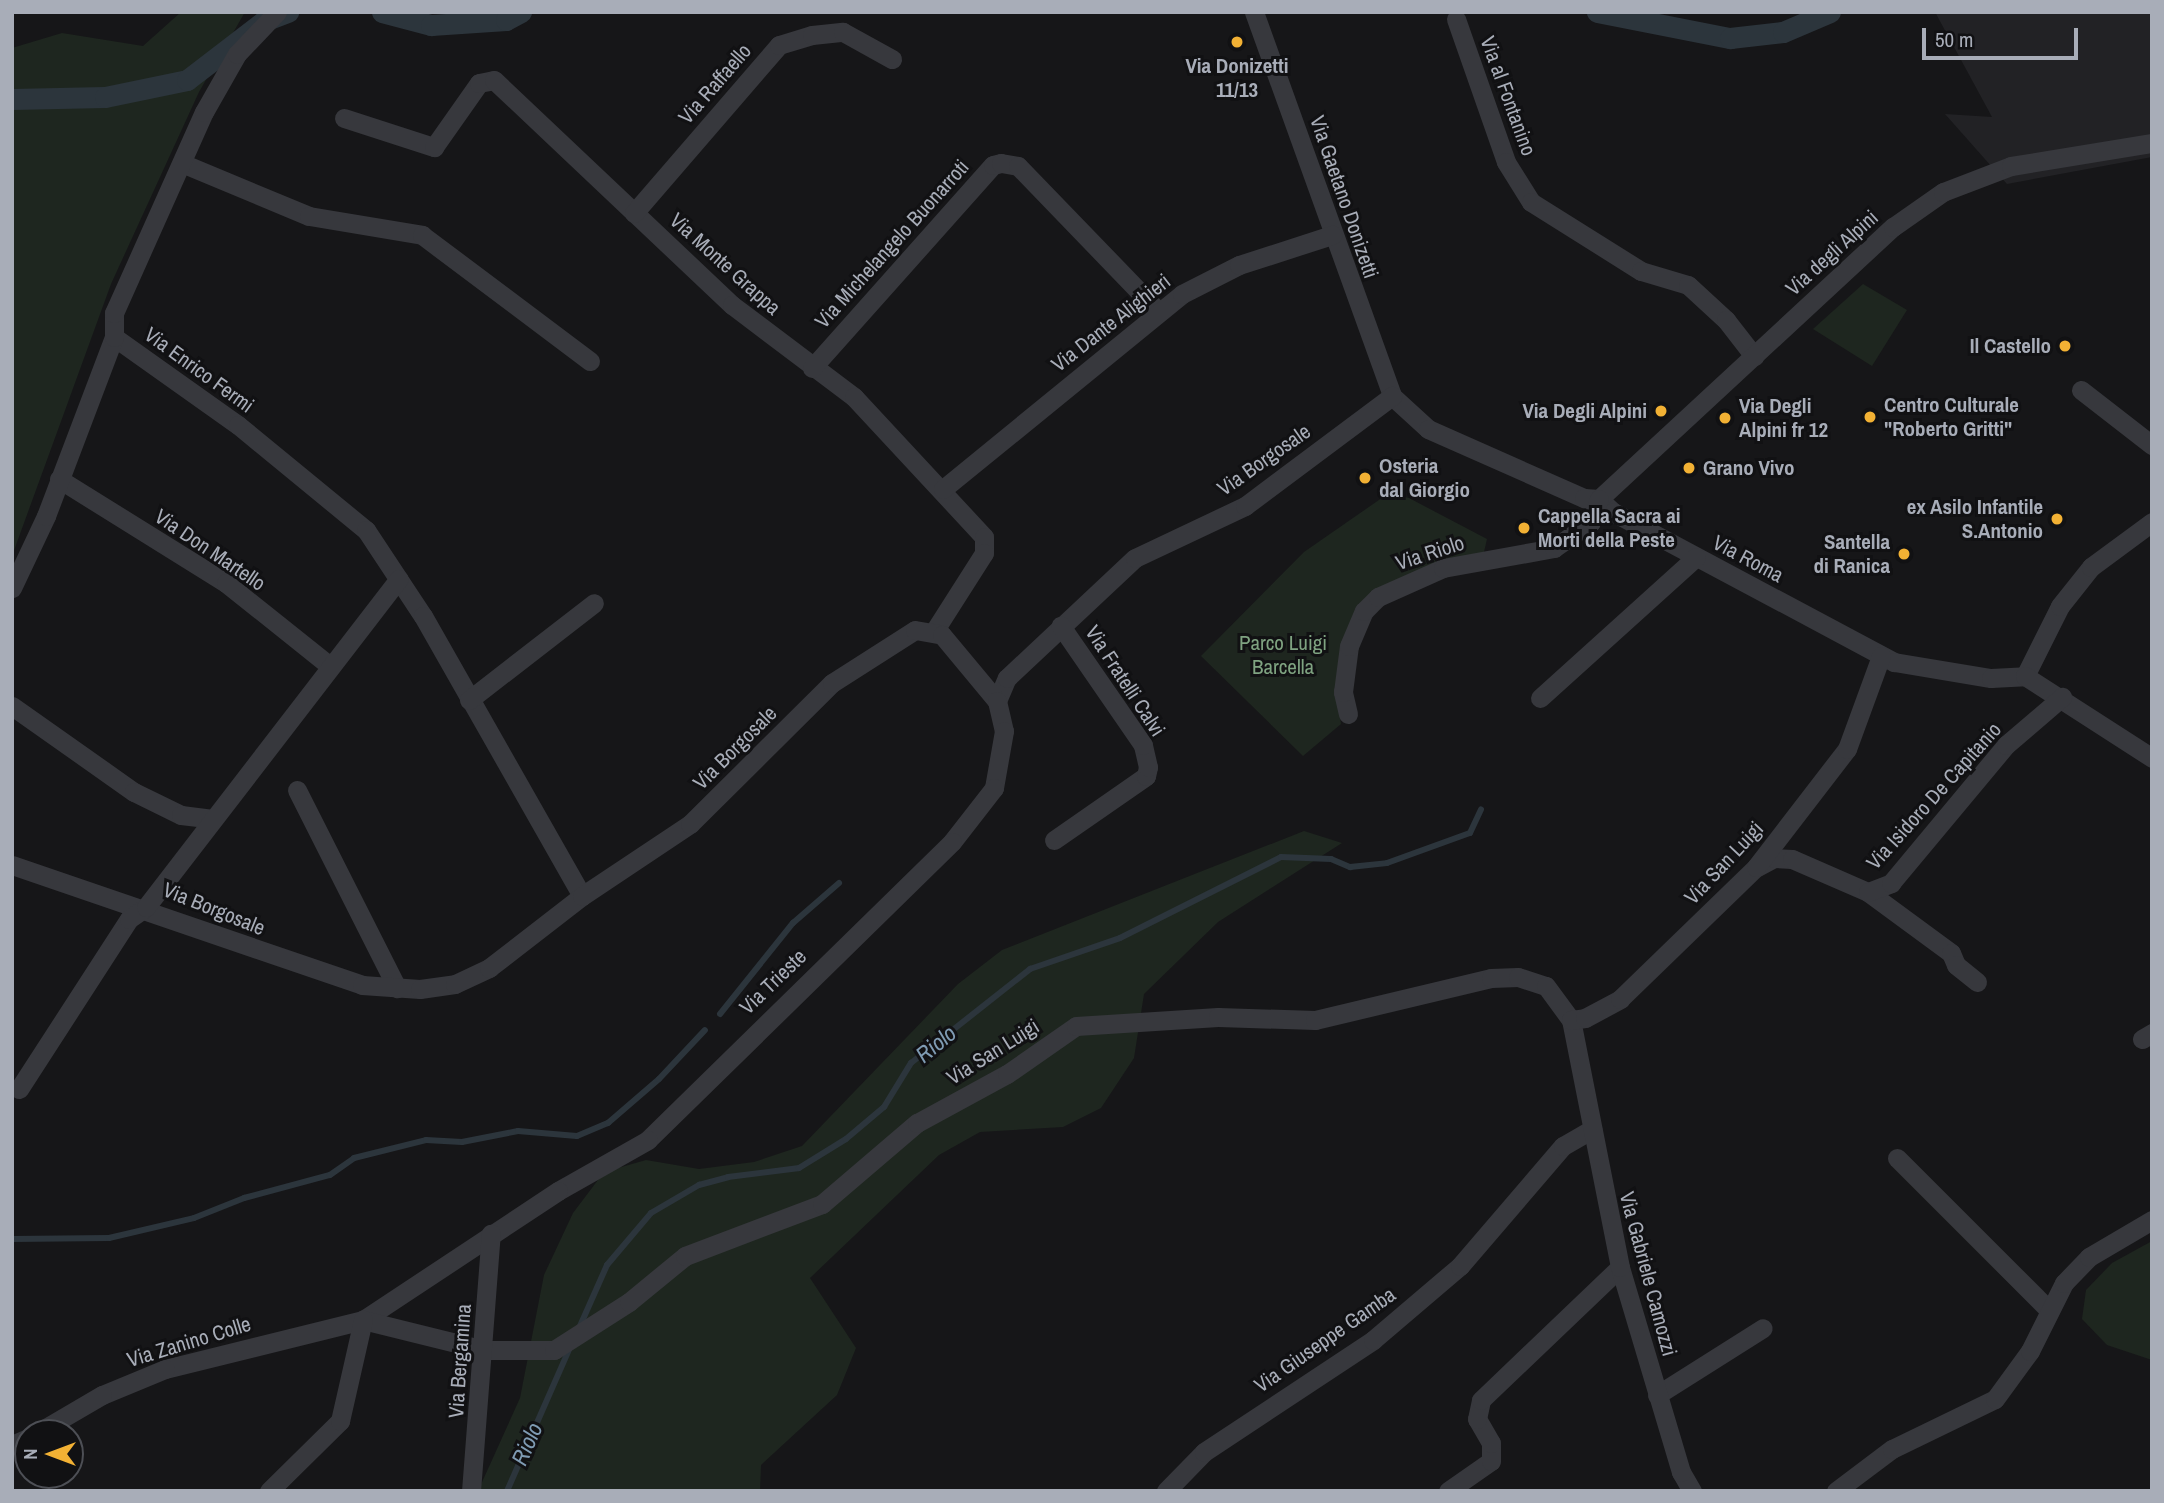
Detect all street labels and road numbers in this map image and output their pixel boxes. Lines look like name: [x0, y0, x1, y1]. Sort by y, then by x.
street label: Via al Fontanino: [1475, 33, 1541, 159]
street label: Via Raffaello: [673, 39, 757, 129]
street label: Via Gaetano Donizetti: [1304, 112, 1384, 282]
street label: Via Michelangelo Buonarroti: [810, 155, 974, 333]
street label: Via degli Alpini: [1780, 205, 1884, 301]
street label: Via Monte Grappa: [664, 208, 786, 320]
street label: Via Dante Alighieri: [1046, 268, 1176, 378]
street label: Via Enrico Fermi: [139, 322, 259, 418]
street label: Via Borgosale: [1213, 419, 1315, 501]
street label: Via Don Martello: [150, 504, 270, 596]
street label: Via Riolo: [1393, 530, 1467, 576]
street label: Via Roma: [1708, 530, 1788, 588]
street label: Via Fratelli Calvi: [1080, 621, 1170, 741]
street label: Via Borgosale: [688, 701, 782, 795]
street label: Via Isidoro De Capitanio: [1861, 717, 2007, 875]
street label: Via San Luigi: [1679, 816, 1769, 910]
street label: Via Borgosale: [159, 877, 269, 941]
street label: Via Trieste: [734, 944, 812, 1020]
street label: Via San Luigi: [942, 1014, 1044, 1090]
street label: Via Gabriele Camozzi: [1614, 1189, 1682, 1359]
street label: Via Giuseppe Gamba: [1250, 1282, 1400, 1398]
street label: Via Bergamina: [443, 1303, 477, 1419]
street label: Via Zanino Colle: [124, 1311, 254, 1373]

